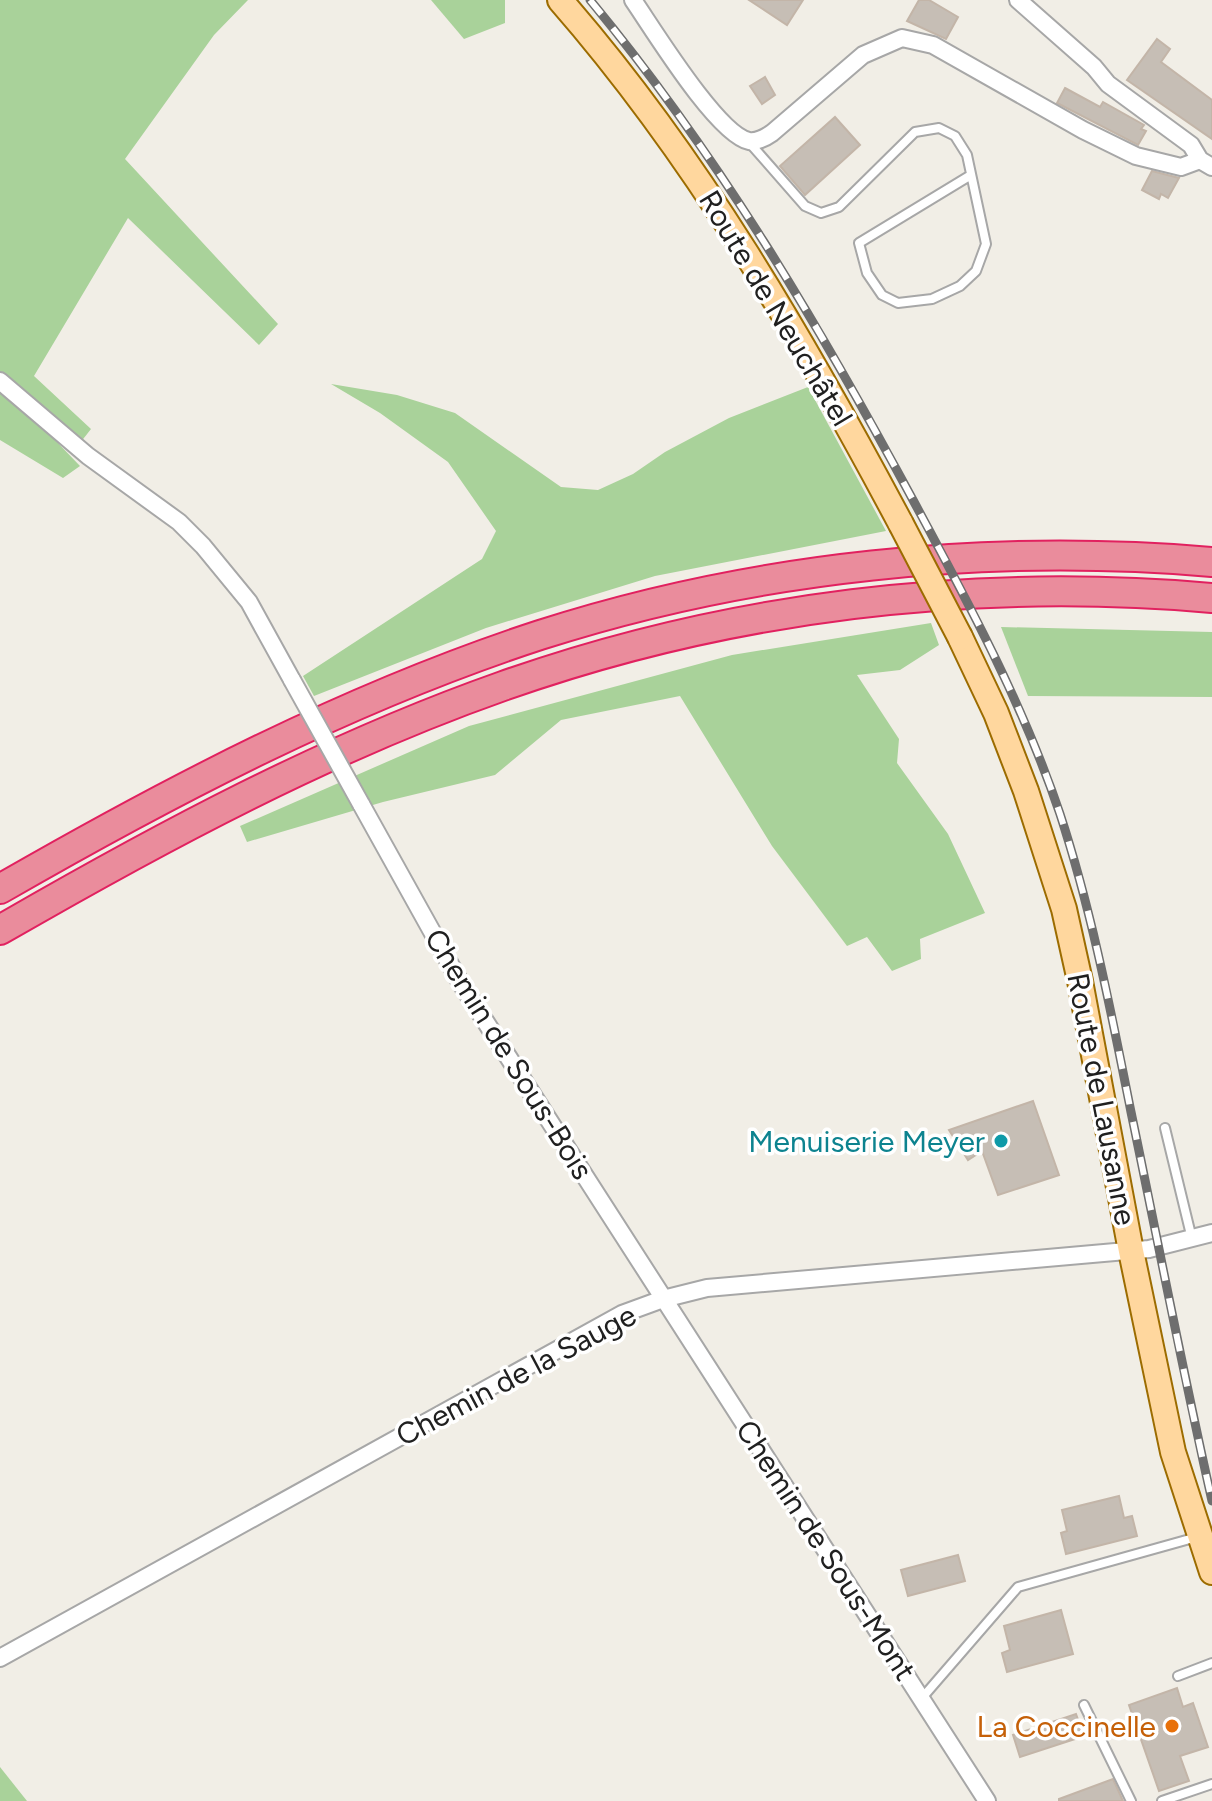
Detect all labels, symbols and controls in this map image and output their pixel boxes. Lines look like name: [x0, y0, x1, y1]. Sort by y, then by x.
street label: Route de Neuchâtel: [691, 184, 861, 432]
street label: Chemin de Sous-Bois: [417, 922, 601, 1186]
street label: Route de Lausanne: [1059, 970, 1145, 1228]
place label: Menuiserie Meyer: [748, 1123, 985, 1160]
marker: Menuiserie Meyer: [992, 1132, 1010, 1150]
street label: Chemin de la Sauge: [390, 1296, 642, 1454]
street label: Chemin de Sous-Mont: [728, 1413, 924, 1687]
place label: La Coccinelle: [977, 1708, 1156, 1745]
marker: La Coccinelle: [1163, 1717, 1181, 1735]

